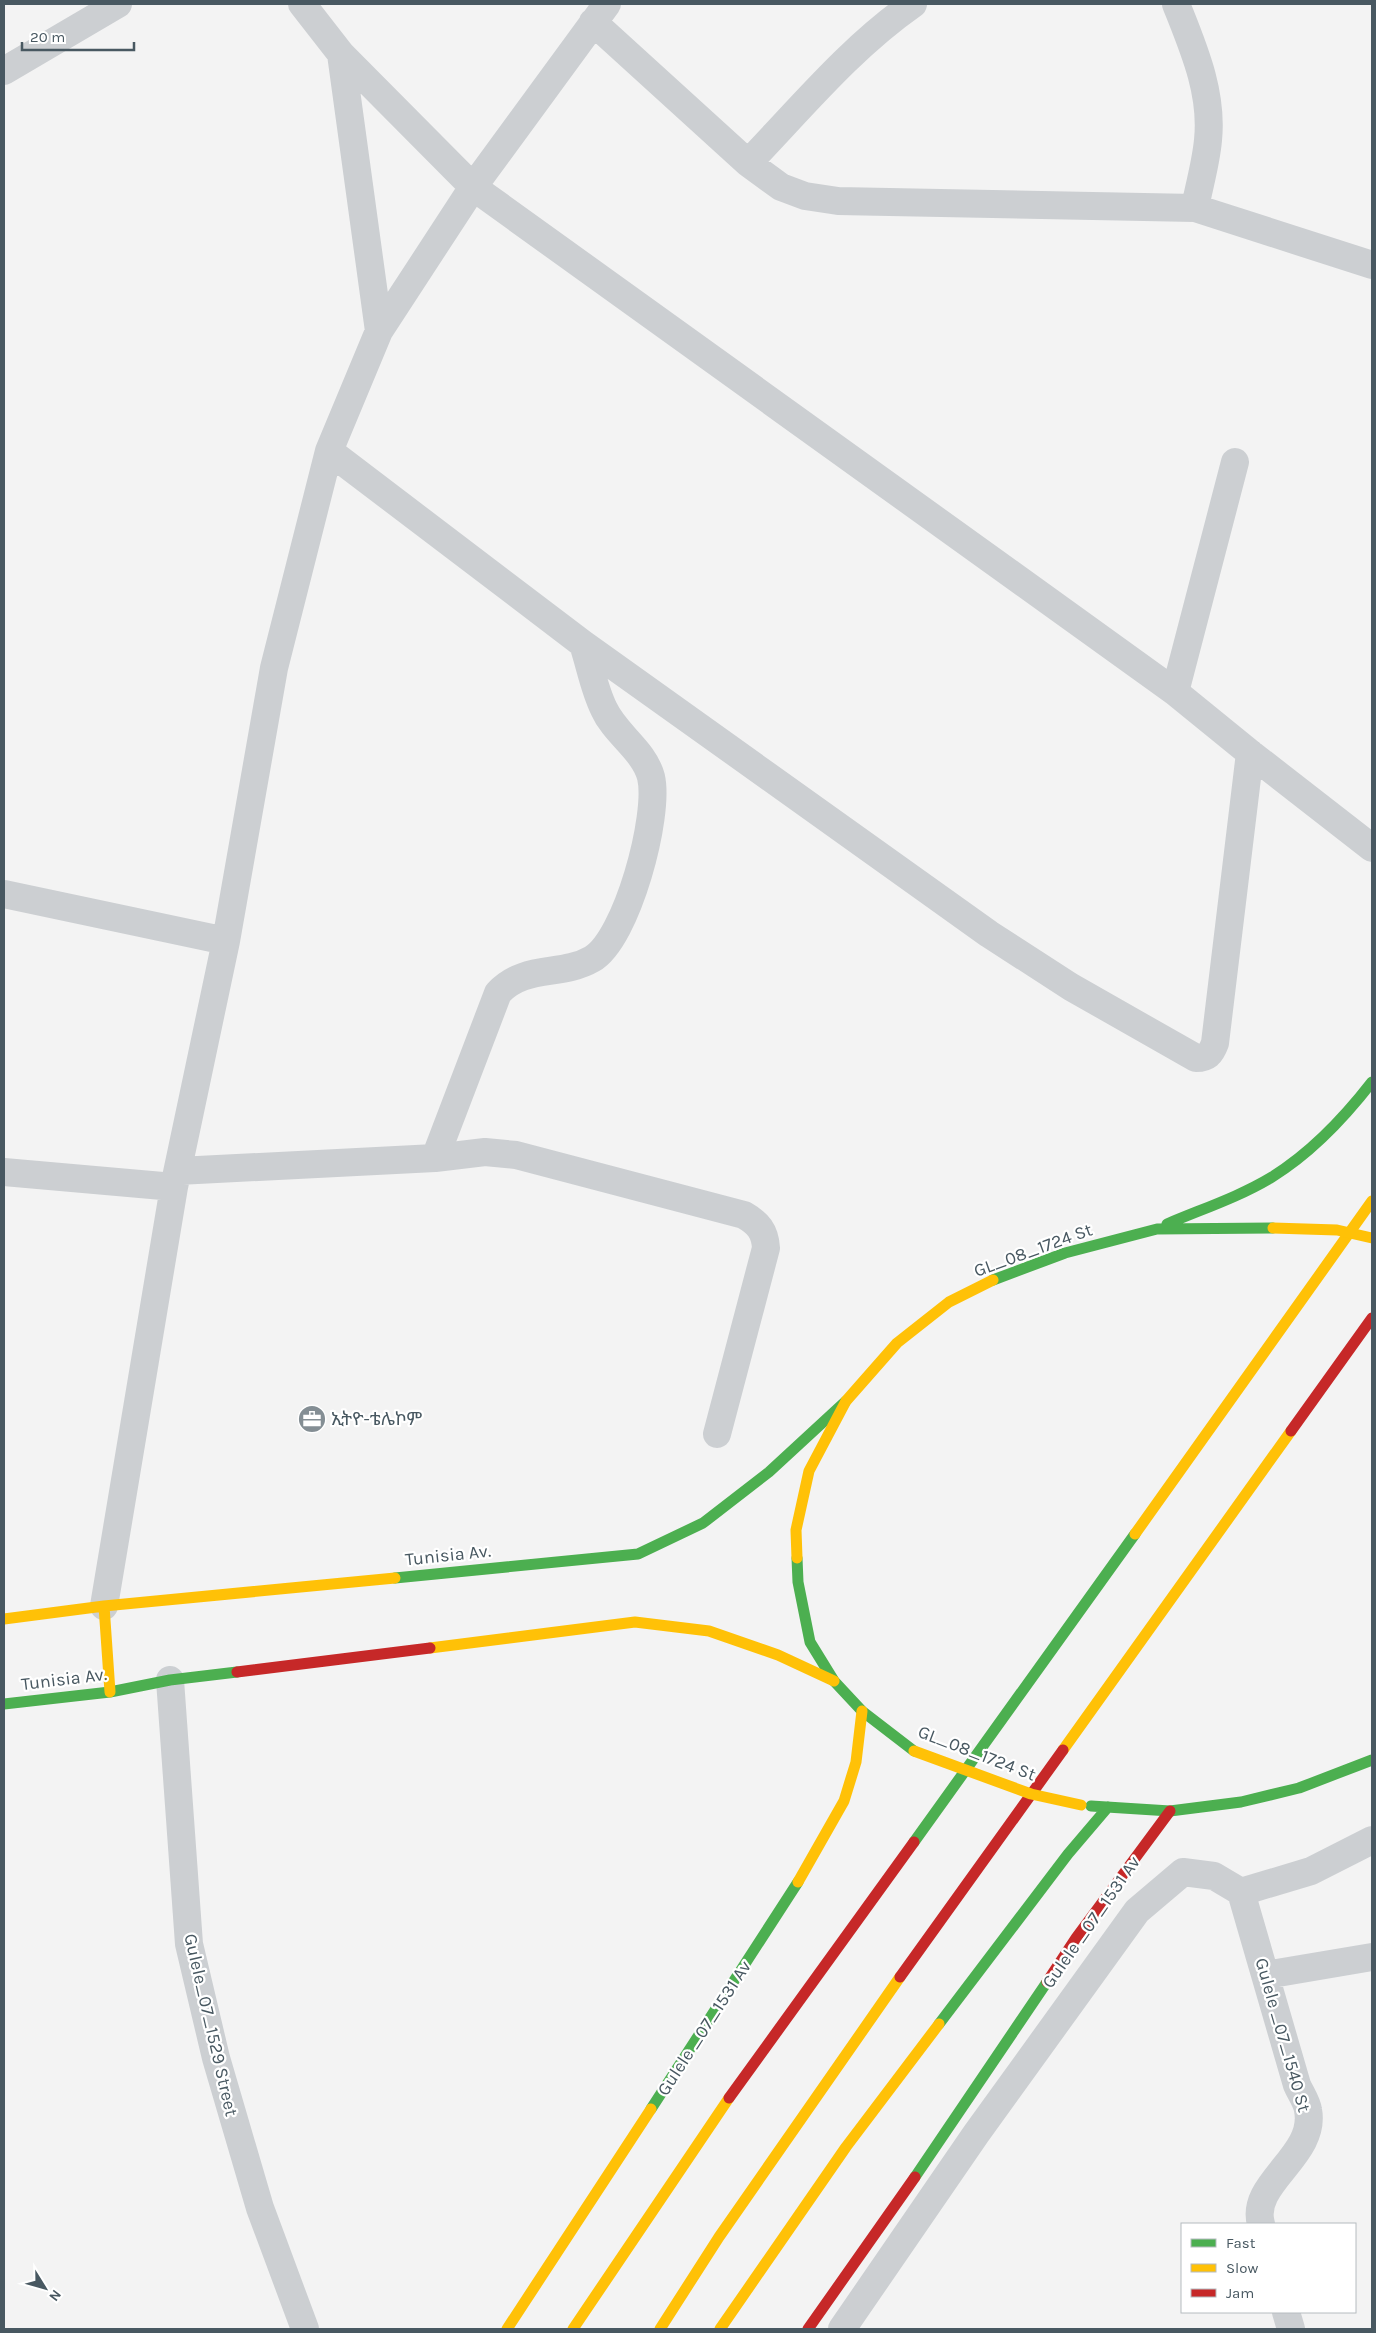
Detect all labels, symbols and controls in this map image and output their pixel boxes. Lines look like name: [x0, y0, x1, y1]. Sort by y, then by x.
scale bar: [22, 20, 135, 52]
text: 20 m: [30, 28, 65, 46]
street label: GL_08_1724 St: [971, 1218, 1096, 1282]
office icon: ኢትዮ-ቴሌኮም: [297, 1404, 327, 1434]
place label: ኢትዮ-ቴሌኮም: [331, 1408, 423, 1430]
street label: Tunisia Av.: [404, 1540, 492, 1570]
street label: Tunisia Av.: [20, 1663, 108, 1695]
street label: GL_08_1724 St: [915, 1720, 1039, 1786]
street label: Gulele _07_1531 Av: [1037, 1852, 1145, 1992]
street label: Gulele_07_1529 Street: [179, 1931, 243, 2119]
street label: Gulele _07_1540 St: [1250, 1955, 1316, 2115]
street label: Gulele _07_1531 Av: [652, 1956, 756, 2100]
legend: [1181, 2223, 1356, 2313]
text: Fast: [1226, 2234, 1256, 2252]
text: Slow: [1226, 2259, 1258, 2277]
north arrow: [20, 2263, 70, 2313]
text: Jam: [1226, 2284, 1254, 2302]
text: N: [45, 2286, 65, 2305]

